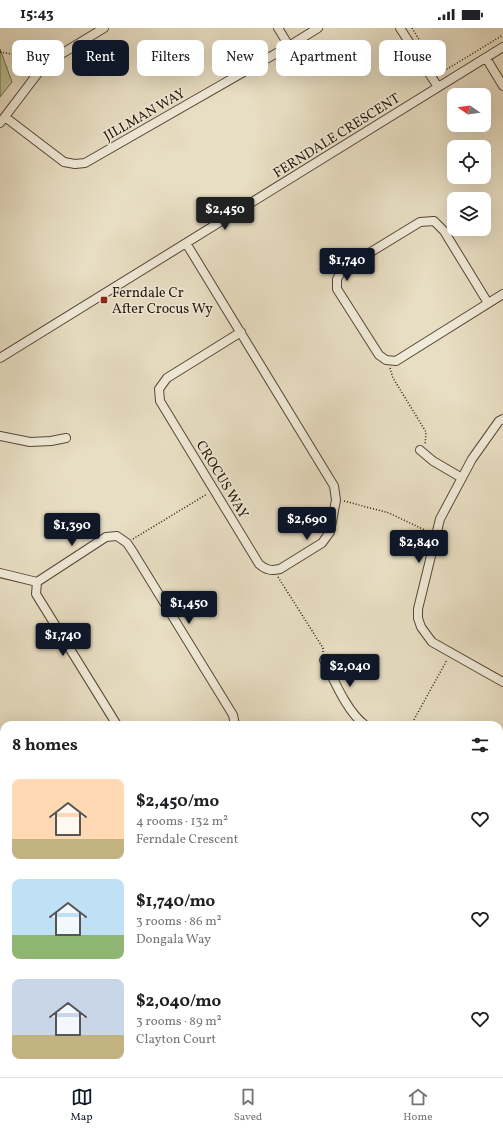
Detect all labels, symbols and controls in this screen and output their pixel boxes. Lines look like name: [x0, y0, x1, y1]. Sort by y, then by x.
text: 15:43: [20, 4, 54, 25]
chip: Buy: [12, 40, 64, 76]
chip: Rent: [72, 40, 129, 76]
chip: Filters: [137, 40, 204, 76]
chip: New: [212, 40, 268, 76]
chip: Apartment: [276, 40, 371, 76]
chip: House: [379, 40, 446, 76]
street label: JILLMAN WAY: [101, 84, 189, 146]
north arrow: [447, 88, 491, 132]
map controls: [447, 88, 491, 236]
street label: FERNDALE CRESCENT: [270, 90, 404, 183]
button: locate: [447, 140, 491, 184]
button: layers: [447, 192, 491, 236]
pin: $2,450: [192, 197, 258, 231]
text: $2,450: [205, 201, 245, 219]
pin: $1,740: [314, 248, 380, 282]
text: $1,740: [329, 252, 365, 270]
place label: Ferndale Cr After Crocus Wy: [112, 284, 213, 319]
marker: Ferndale Cr After Crocus Wy: [99, 295, 109, 305]
street label: CROCUS WAY: [191, 437, 253, 522]
pin: $2,690: [274, 507, 340, 541]
text: $2,690: [287, 511, 327, 529]
pin: $1,390: [39, 513, 105, 547]
text: $1,390: [53, 517, 91, 535]
pin: $2,840: [386, 530, 452, 564]
text: $2,840: [399, 534, 439, 552]
pin: $1,450: [156, 591, 222, 625]
text: $1,450: [170, 595, 208, 613]
pin: $1,740: [30, 623, 96, 657]
text: $1,740: [45, 627, 81, 645]
pin: $2,040: [317, 654, 383, 688]
text: $2,040: [329, 658, 371, 676]
text: 8 homes: [12, 734, 78, 757]
icon: filters: [469, 734, 491, 756]
text: $2,450/mo: [136, 790, 219, 813]
icon: home: [44, 795, 92, 843]
icon: heart: [469, 808, 491, 830]
text: 4 rooms · 132 m²: [136, 813, 228, 831]
text: Ferndale Crescent: [136, 831, 238, 849]
text: $1,740/mo: [136, 890, 215, 913]
icon: home: [44, 895, 92, 943]
icon: heart: [469, 908, 491, 930]
text: 3 rooms · 86 m²: [136, 913, 221, 931]
text: Dongala Way: [136, 931, 211, 949]
text: $2,040/mo: [136, 990, 221, 1013]
icon: home: [44, 995, 92, 1043]
icon: heart: [469, 1008, 491, 1030]
text: 3 rooms · 89 m²: [136, 1013, 222, 1031]
text: Clayton Court: [136, 1031, 216, 1049]
tab: Map: [71, 1086, 93, 1125]
tab: Saved: [234, 1086, 262, 1125]
tab: Home: [403, 1086, 432, 1125]

